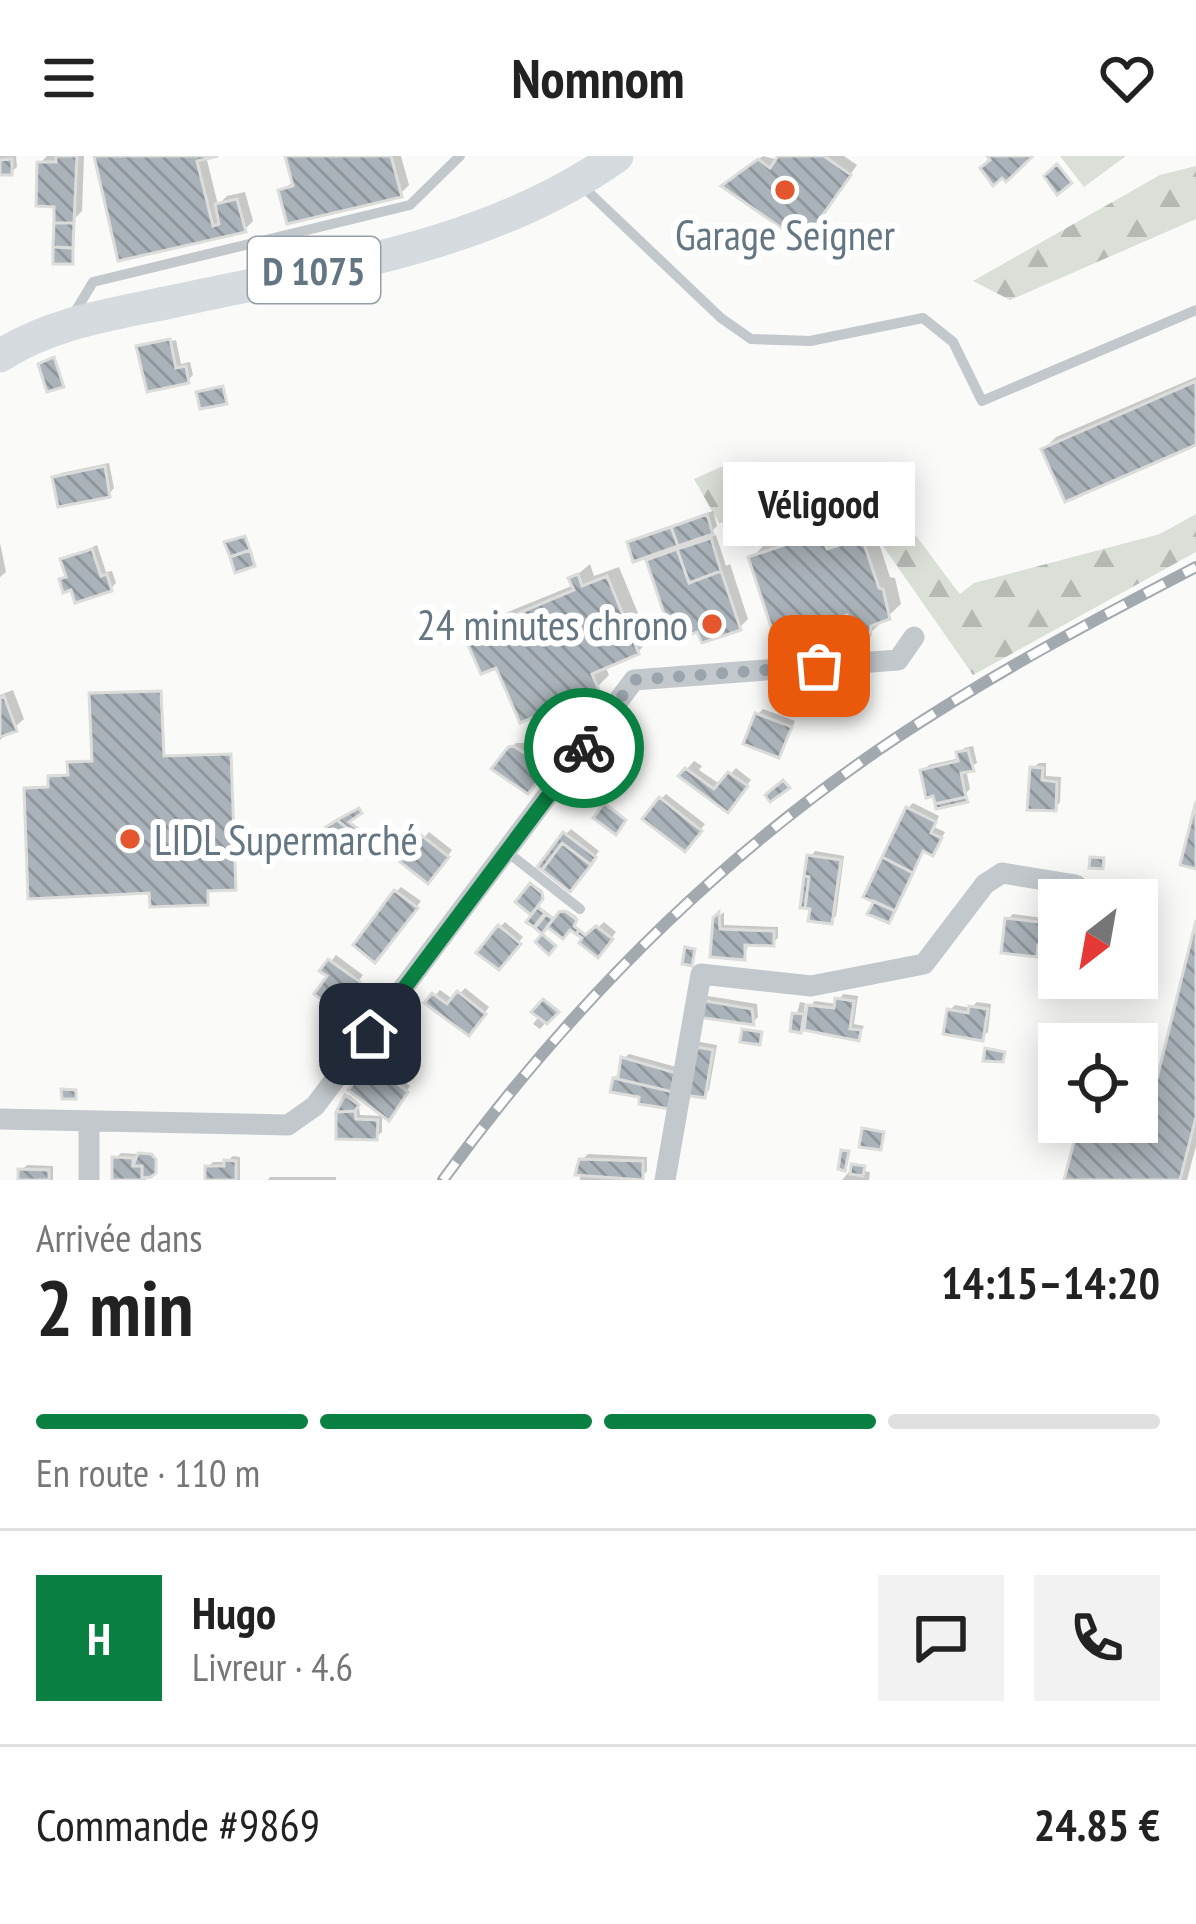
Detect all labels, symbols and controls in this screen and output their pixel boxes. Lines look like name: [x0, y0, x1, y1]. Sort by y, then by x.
text: Nomnom: [511, 43, 685, 113]
icon: menu: [36, 45, 102, 111]
icon: heart: [1094, 45, 1160, 111]
marker: Garage Seigner: [772, 177, 798, 203]
place label: Garage Seigner: [675, 207, 896, 262]
road number: D 1075: [248, 237, 380, 303]
callout: Véligood: [723, 462, 915, 546]
text: Véligood: [758, 478, 880, 529]
place label: 24 minutes chrono: [417, 597, 688, 652]
marker: 24 minutes chrono: [699, 611, 725, 637]
pin: [768, 615, 870, 717]
icon: bag: [786, 633, 852, 699]
courier: [524, 688, 644, 808]
icon: bike: [551, 715, 617, 781]
place label: LIDL Supermarché: [154, 812, 418, 867]
marker: LIDL Supermarché: [117, 826, 143, 852]
north arrow: [1038, 879, 1158, 999]
map controls: [1038, 879, 1158, 1143]
pin: [319, 983, 421, 1085]
icon: home: [337, 1001, 403, 1067]
button: locate: [1038, 1023, 1158, 1143]
text: Arrivée dans: [36, 1212, 202, 1263]
text: 14:15–14:20: [941, 1253, 1160, 1311]
text: 2 min: [36, 1257, 194, 1358]
text: En route · 110 m: [36, 1447, 260, 1498]
button: chat: [878, 1575, 1004, 1701]
button: phone: [1034, 1575, 1160, 1701]
text: Hugo: [192, 1583, 276, 1641]
text: H: [87, 1609, 111, 1667]
text: Livreur · 4.6: [192, 1641, 353, 1692]
text: Commande #9869: [36, 1795, 320, 1853]
text: 24.85 €: [1034, 1795, 1160, 1853]

